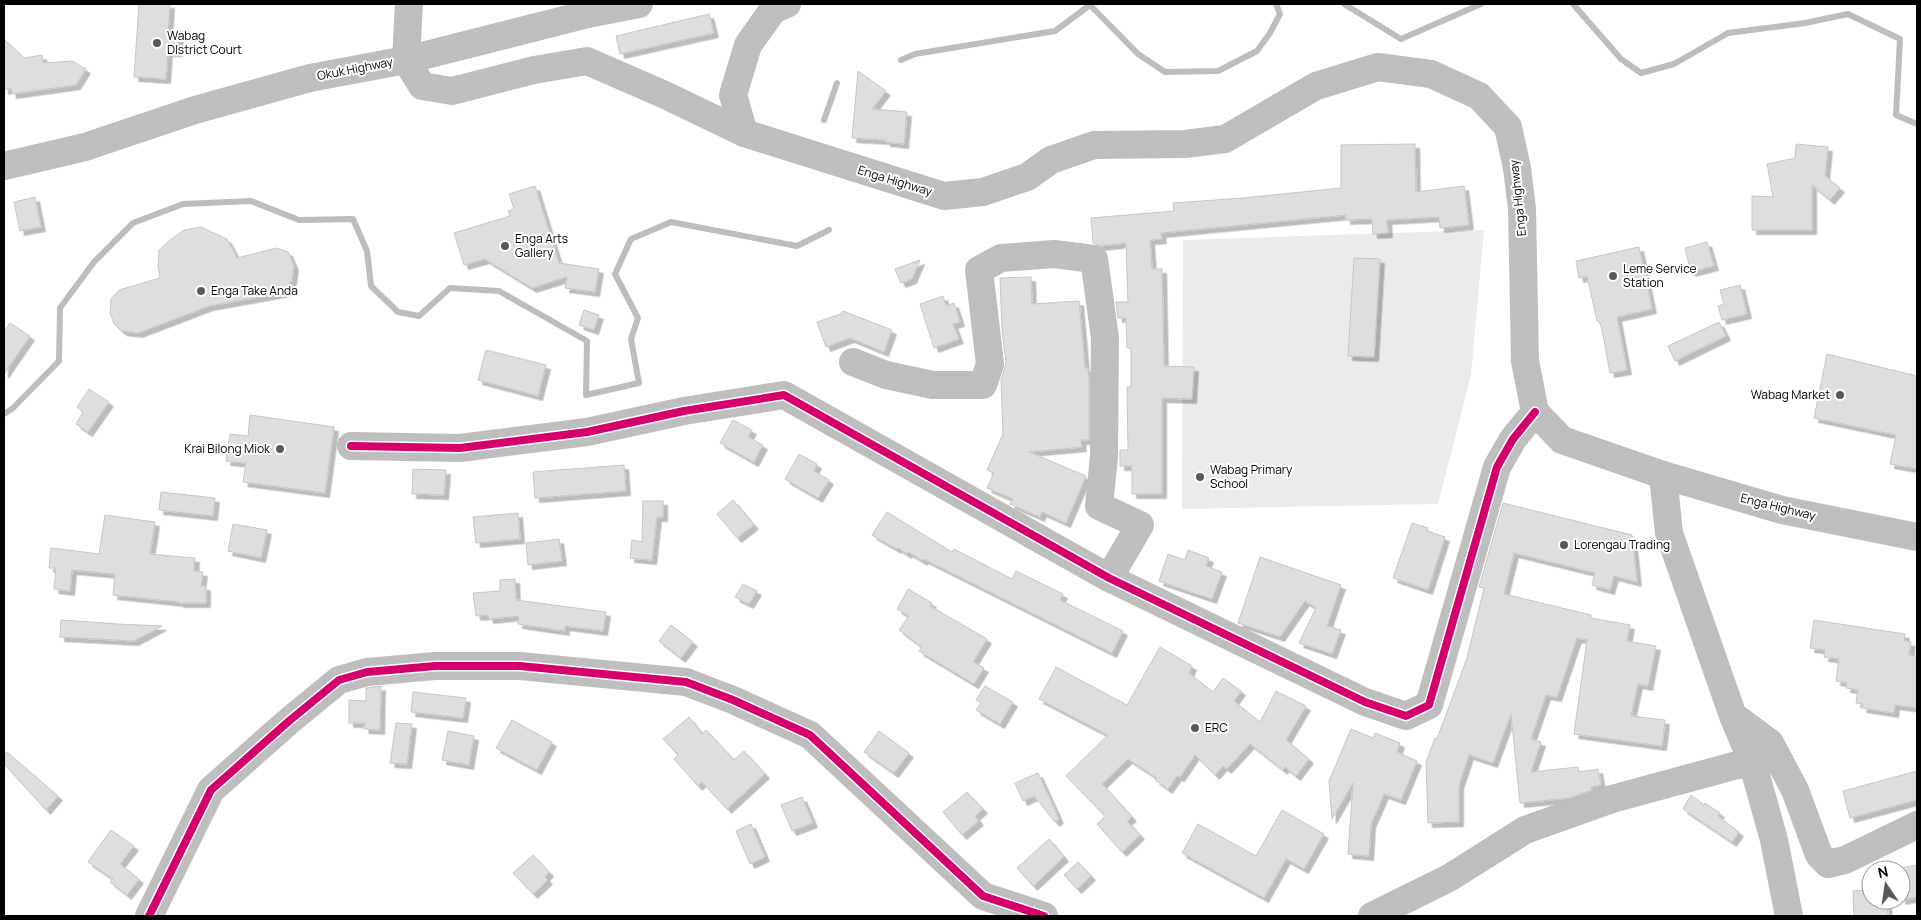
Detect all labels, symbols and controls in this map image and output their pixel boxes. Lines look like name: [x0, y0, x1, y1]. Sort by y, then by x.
place label: Wabag DIstrict Court: [167, 27, 242, 58]
marker: Wabag DIstrict Court: [151, 37, 163, 49]
street label: Okuk Highway: [316, 53, 395, 84]
street label: Enga Highway: [1505, 158, 1530, 237]
street label: Enga Highway: [856, 161, 935, 200]
place label: Enga Arts Gallery: [515, 230, 568, 261]
marker: Enga Arts Gallery: [499, 240, 511, 252]
place label: Leme Service Station: [1623, 260, 1697, 291]
marker: Leme Service Station: [1607, 270, 1619, 282]
place label: Enga Take Anda: [211, 282, 298, 299]
marker: Enga Take Anda: [195, 285, 207, 297]
place label: Wabag Market: [1751, 386, 1830, 403]
marker: Wabag Market: [1834, 389, 1846, 401]
place label: Krai Bilong Miok: [184, 440, 271, 457]
marker: Krai Bilong Miok: [274, 443, 286, 455]
place label: Wabag Primary School: [1210, 461, 1293, 492]
marker: Wabag Primary School: [1194, 471, 1206, 483]
street label: Enga Highway: [1739, 489, 1818, 524]
place label: Lorengau Trading: [1574, 536, 1670, 553]
marker: Lorengau Trading: [1558, 539, 1570, 551]
place label: ERC: [1205, 719, 1228, 736]
marker: ERC: [1189, 722, 1201, 734]
north arrow: [1861, 860, 1911, 910]
text: N: [1876, 861, 1890, 882]

